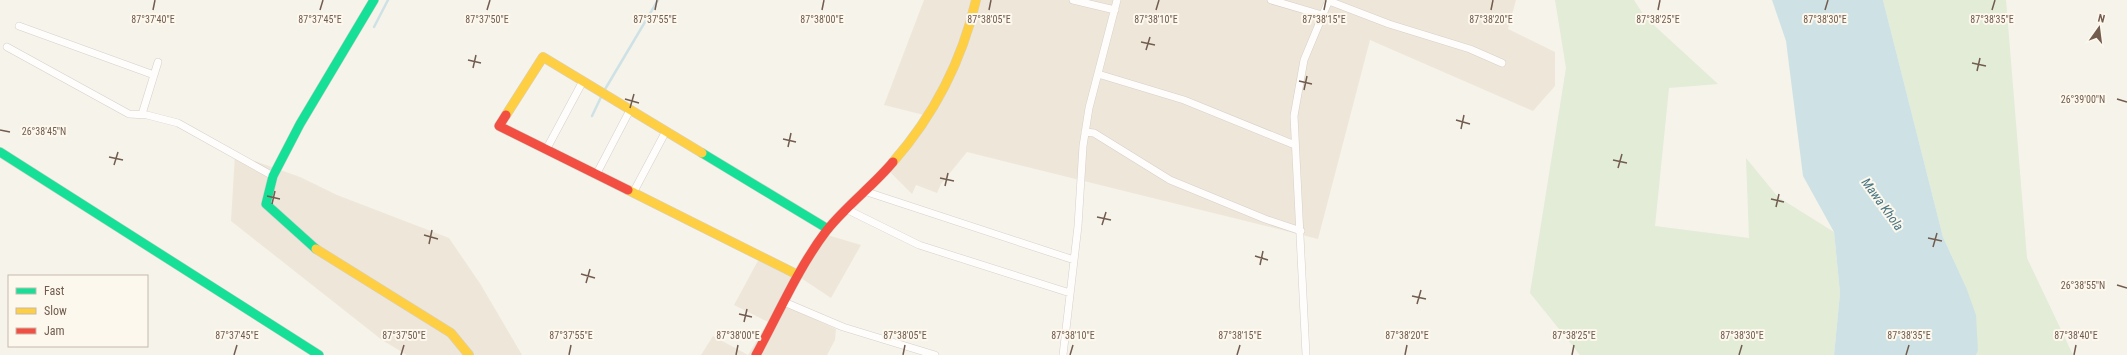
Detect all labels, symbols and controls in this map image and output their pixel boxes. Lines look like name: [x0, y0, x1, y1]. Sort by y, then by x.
north arrow: [2079, 8, 2119, 48]
text: N: [2096, 12, 2106, 26]
text: 87°37'40"E: [131, 14, 175, 25]
text: 87°37'45"E: [298, 14, 342, 25]
text: 87°37'50"E: [465, 14, 509, 25]
text: 87°37'55"E: [633, 14, 677, 25]
text: 87°38'00"E: [800, 14, 844, 25]
text: 87°38'05"E: [967, 14, 1011, 25]
text: 87°38'10"E: [1134, 14, 1178, 25]
text: 87°38'15"E: [1302, 14, 1346, 25]
text: 87°38'20"E: [1469, 14, 1513, 25]
text: 87°38'25"E: [1636, 14, 1680, 25]
text: 87°38'30"E: [1803, 14, 1847, 25]
text: 87°38'35"E: [1970, 14, 2014, 25]
text: 26°39'00"N: [2061, 94, 2105, 105]
text: 26°38'45"N: [22, 126, 66, 137]
water label: Mawa Khola: [1859, 175, 1907, 233]
legend: [8, 275, 148, 347]
text: 26°38'55"N: [2061, 280, 2105, 291]
text: Fast: [44, 284, 65, 298]
text: Slow: [44, 304, 67, 318]
text: Jam: [44, 324, 65, 338]
text: 87°37'45"E: [215, 330, 259, 341]
text: 87°37'50"E: [382, 330, 426, 341]
text: 87°37'55"E: [549, 330, 593, 341]
text: 87°38'00"E: [716, 330, 760, 341]
text: 87°38'05"E: [883, 330, 927, 341]
text: 87°38'10"E: [1051, 330, 1095, 341]
text: 87°38'15"E: [1218, 330, 1262, 341]
text: 87°38'20"E: [1385, 330, 1429, 341]
text: 87°38'25"E: [1552, 330, 1596, 341]
text: 87°38'30"E: [1720, 330, 1764, 341]
text: 87°38'35"E: [1887, 330, 1931, 341]
text: 87°38'40"E: [2054, 330, 2098, 341]

